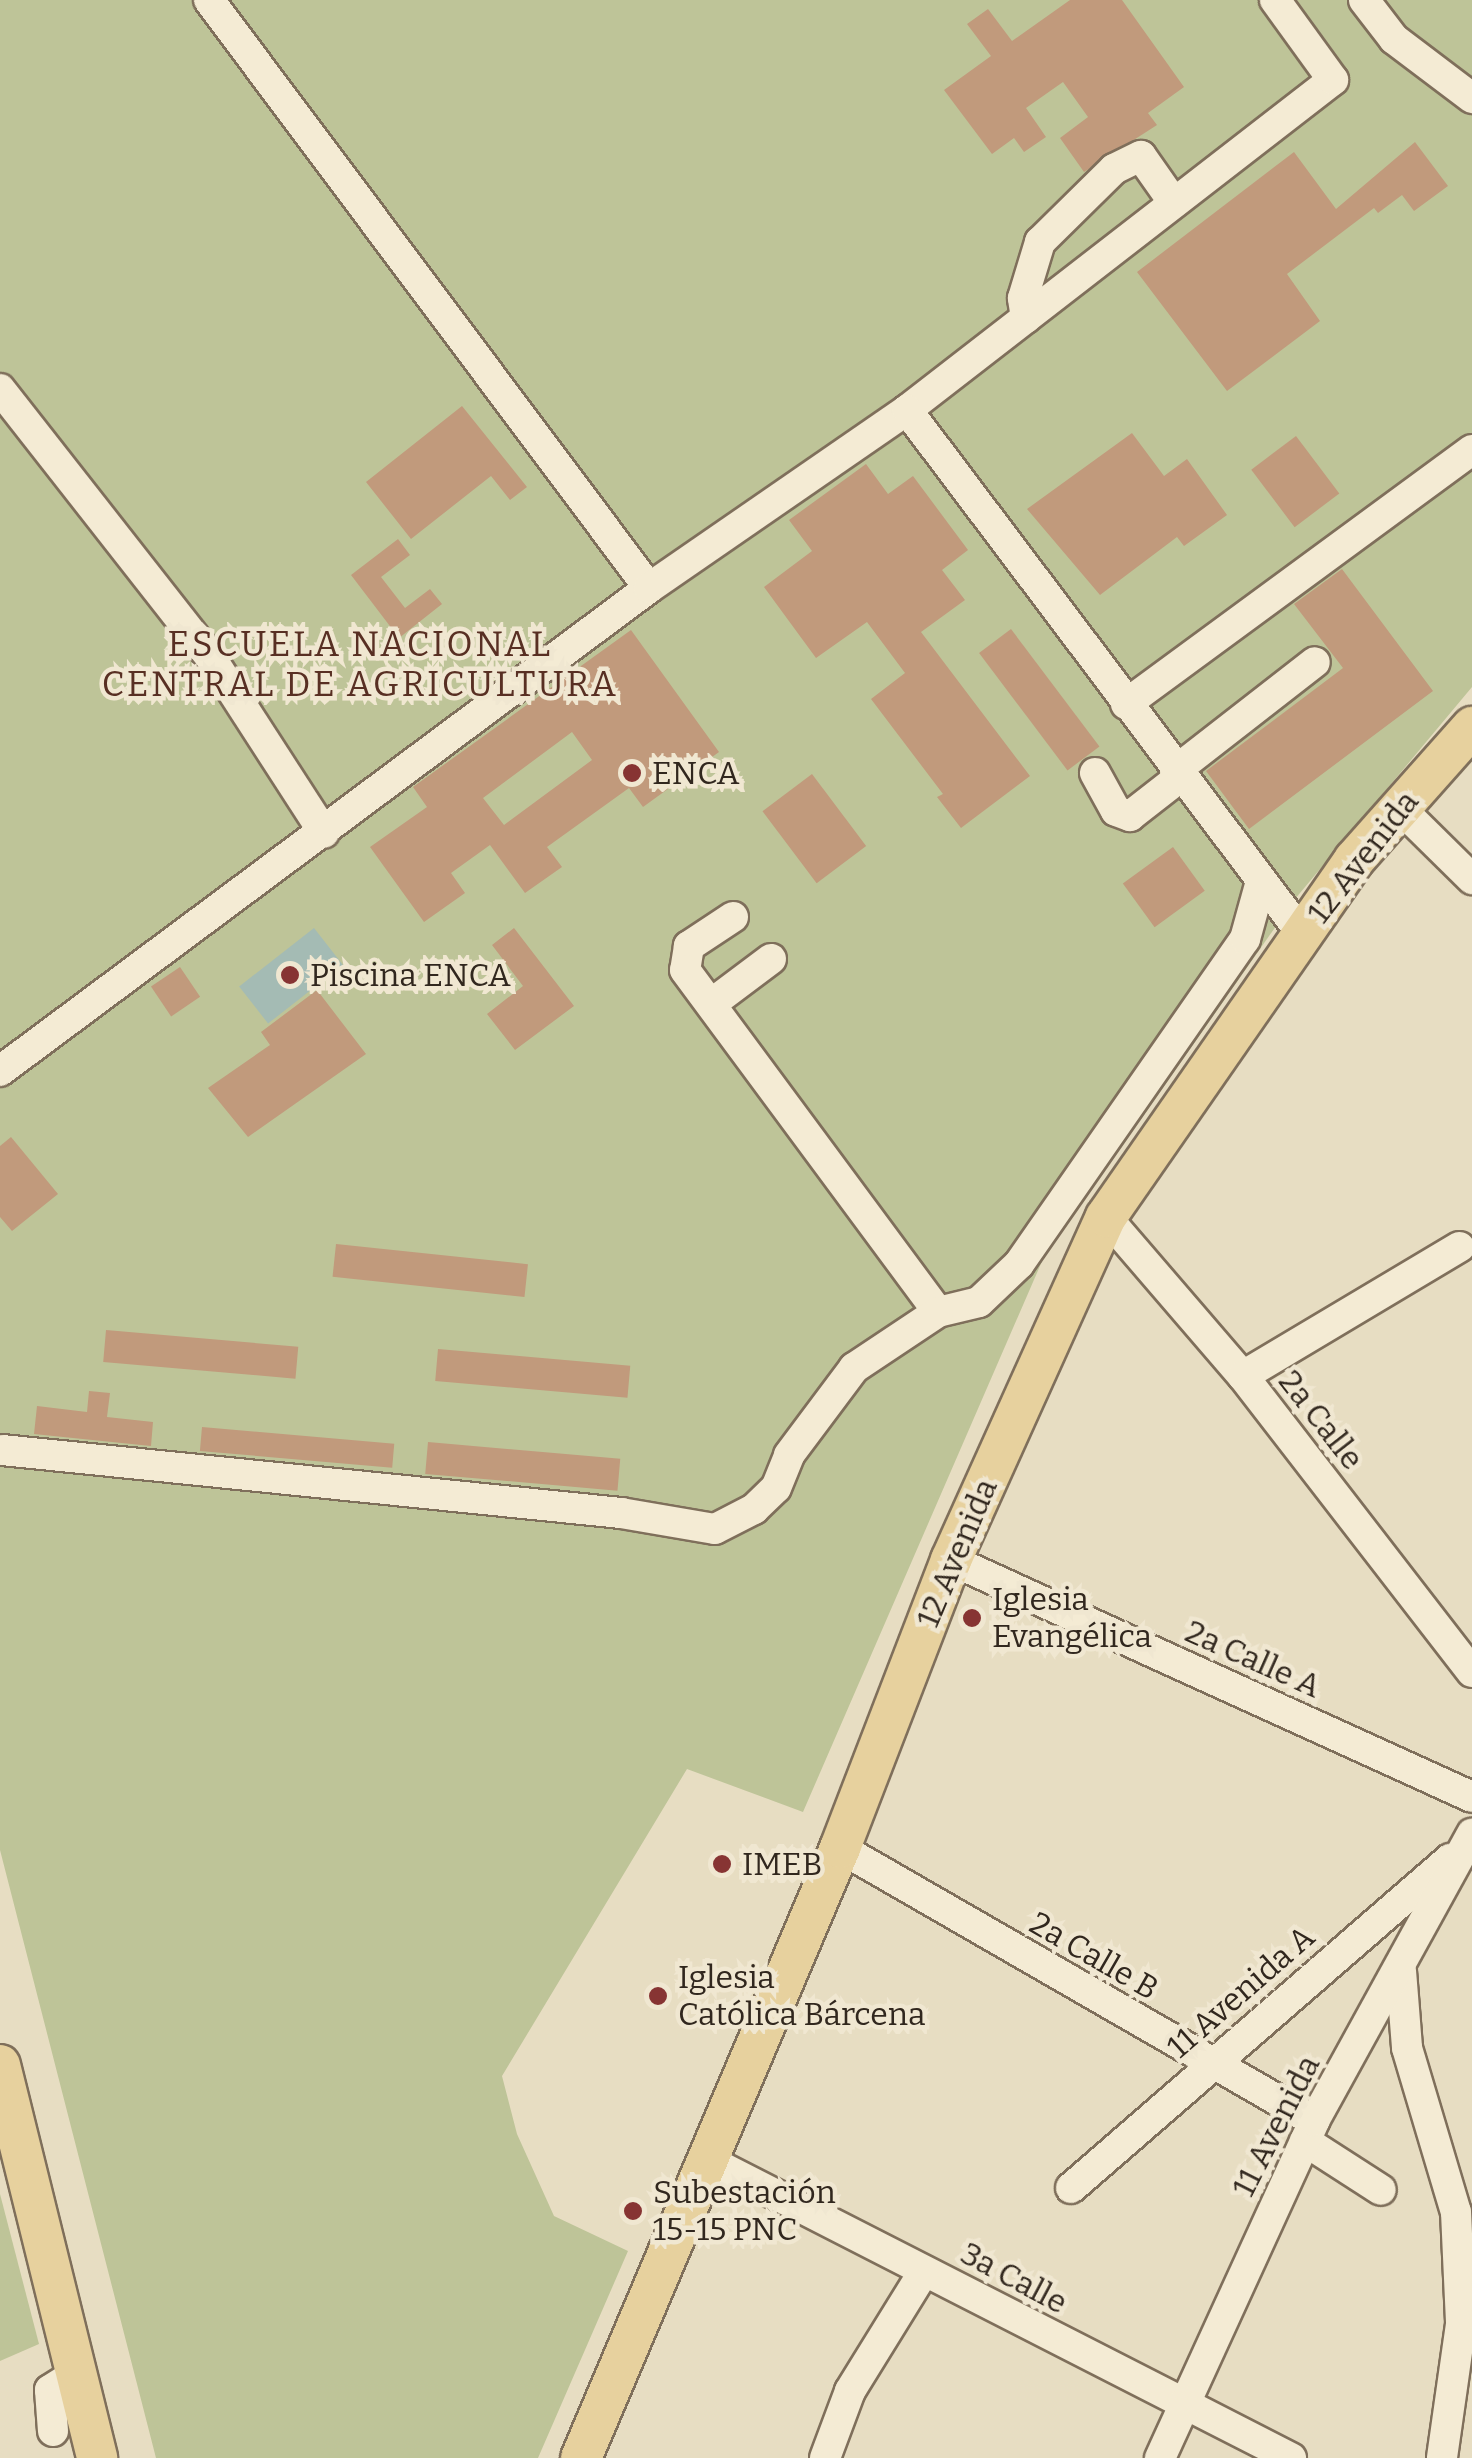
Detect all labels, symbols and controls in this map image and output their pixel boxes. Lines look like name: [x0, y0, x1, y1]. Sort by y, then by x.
district label: ESCUELA NACIONAL CENTRAL DE AGRICULTURA: [102, 623, 618, 705]
place label: ENCA: [652, 754, 739, 792]
marker: ENCA: [621, 762, 643, 784]
street label: 12 Avenida: [1299, 783, 1427, 931]
place label: Piscina ENCA: [310, 956, 511, 994]
marker: Piscina ENCA: [279, 964, 301, 986]
street label: 2a Calle: [1271, 1363, 1371, 1477]
street label: 12 Avenida: [909, 1473, 1005, 1633]
place label: Iglesia Evangélica: [992, 1581, 1152, 1656]
marker: Iglesia Evangélica: [961, 1607, 983, 1629]
street label: 2a Calle A: [1179, 1612, 1327, 1706]
place label: IMEB: [742, 1845, 822, 1883]
marker: IMEB: [711, 1853, 733, 1875]
street label: 2a Calle B: [1023, 1904, 1165, 2008]
street label: 11 Avenida A: [1160, 1918, 1322, 2066]
place label: Iglesia Católica Bárcena: [678, 1959, 925, 2034]
marker: Iglesia Católica Bárcena: [647, 1985, 669, 2007]
street label: 11 Avenida: [1224, 2049, 1328, 2203]
place label: Subestación 15-15 PNC: [653, 2174, 836, 2249]
marker: Subestación 15-15 PNC: [622, 2200, 644, 2222]
street label: 3a Calle: [954, 2234, 1074, 2322]

